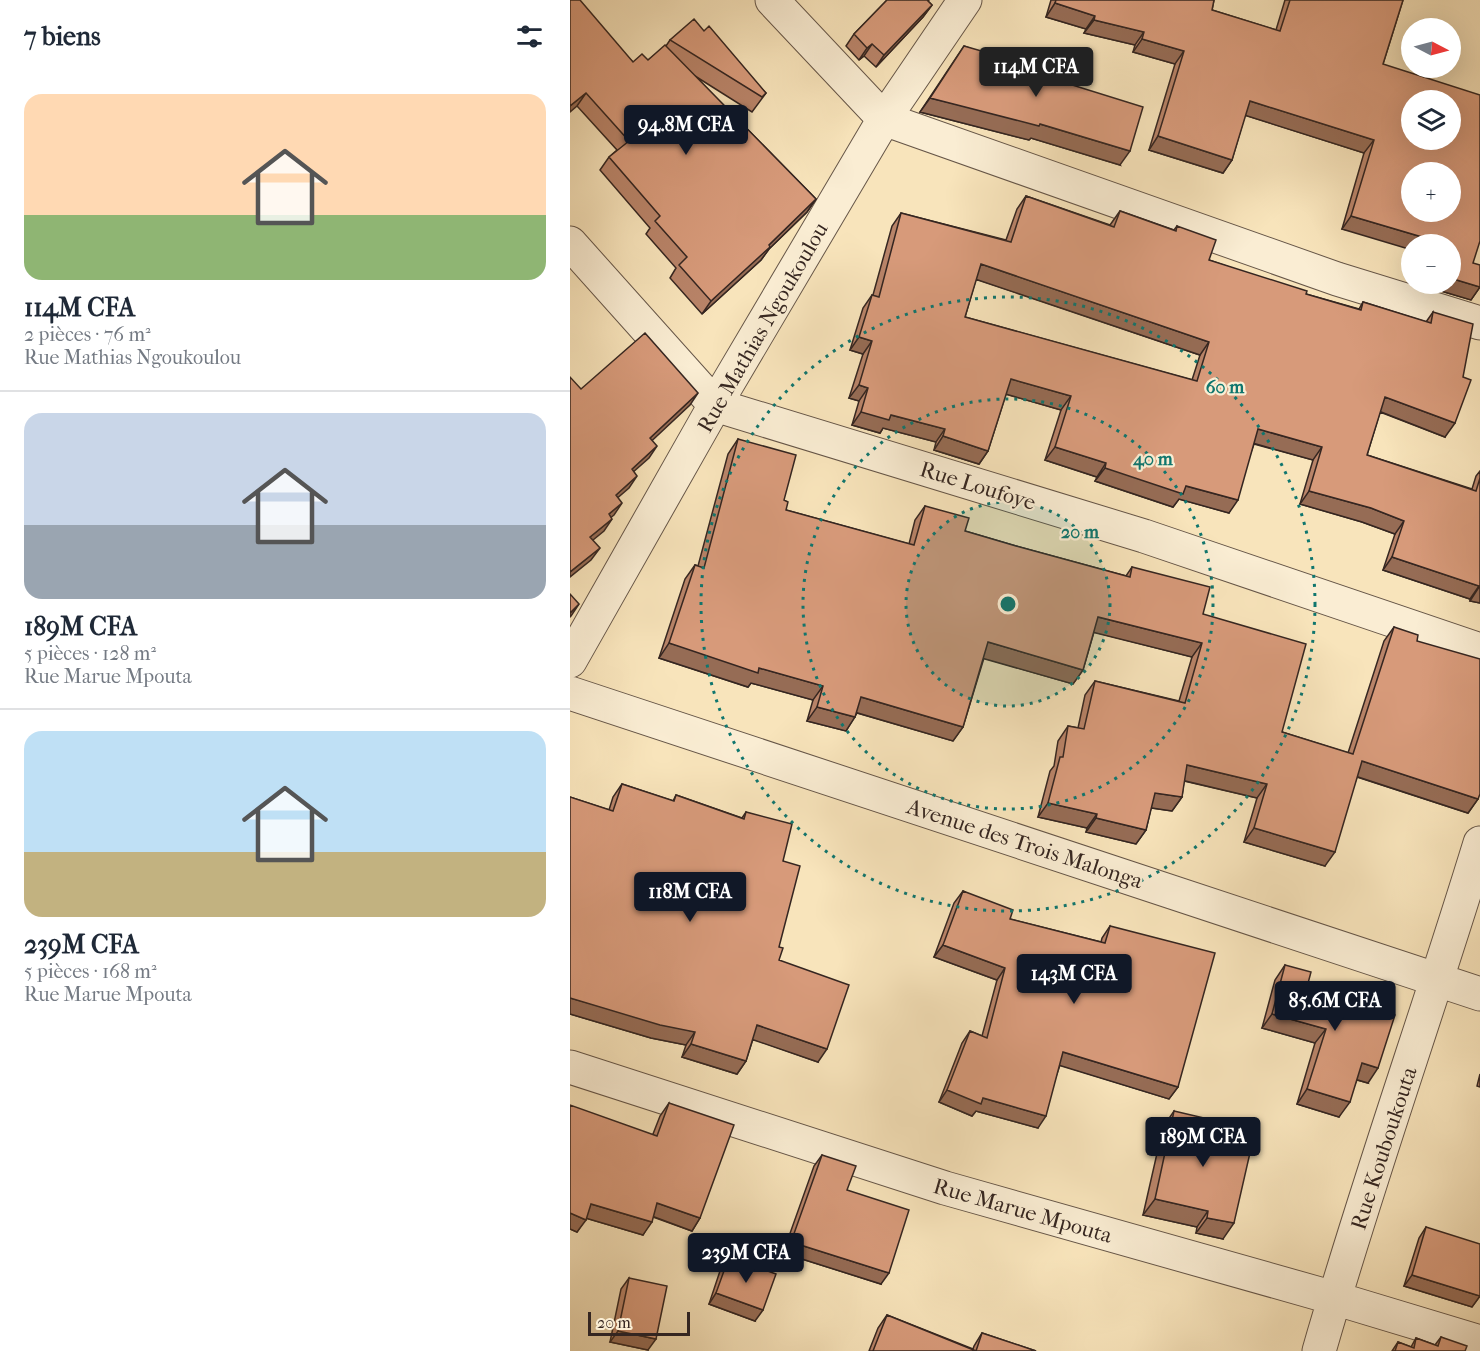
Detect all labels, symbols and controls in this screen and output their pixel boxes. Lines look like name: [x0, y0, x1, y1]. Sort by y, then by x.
north arrow: [1401, 18, 1461, 78]
map controls: [1401, 18, 1461, 294]
icon: filters: [513, 20, 546, 53]
text: 7 biens: [24, 21, 101, 52]
pin: 114M CFA: [974, 47, 1098, 98]
text: 114M CFA: [993, 55, 1079, 78]
button: layers: [1401, 90, 1461, 150]
pin: 94.8M CFA: [617, 105, 755, 156]
text: 94.8M CFA: [638, 113, 734, 136]
icon: home: [231, 133, 339, 241]
button: +: [1401, 162, 1461, 222]
street label: Rue Mathias Ngoukoulou: [692, 217, 834, 437]
button: −: [1401, 234, 1461, 294]
text: 114M CFA: [24, 292, 135, 323]
text: 2 pièces · 76 m²: [24, 323, 151, 346]
text: Rue Mathias Ngoukoulou: [24, 346, 241, 369]
text: 60 m: [1206, 377, 1245, 398]
text: 40 m: [1132, 449, 1174, 470]
icon: home: [231, 452, 339, 560]
street label: Rue Loufoye: [917, 456, 1039, 516]
text: 20 m: [1061, 522, 1100, 543]
centre of rings: [998, 594, 1018, 614]
text: 189M CFA: [24, 611, 137, 642]
text: 5 pièces · 128 m²: [24, 642, 156, 665]
text: Rue Marue Mpouta: [24, 665, 192, 688]
icon: home: [231, 770, 339, 878]
street label: Avenue des Trois Malonga: [903, 793, 1147, 895]
pin: 118M CFA: [628, 872, 752, 923]
text: 118M CFA: [648, 880, 732, 903]
text: 239M CFA: [24, 929, 139, 960]
pin: 143M CFA: [1012, 954, 1136, 1005]
text: 5 pièces · 168 m²: [24, 960, 157, 983]
text: 143M CFA: [1031, 962, 1117, 985]
pin: 85.6M CFA: [1266, 981, 1404, 1032]
text: Rue Marue Mpouta: [24, 983, 192, 1006]
text: 85.6M CFA: [1289, 989, 1381, 1012]
street label: Rue Kouboukouta: [1345, 1063, 1423, 1233]
pin: 189M CFA: [1141, 1117, 1265, 1168]
text: 189M CFA: [1159, 1125, 1247, 1148]
street label: Rue Marue Mpouta: [930, 1173, 1116, 1249]
pin: 239M CFA: [684, 1233, 808, 1284]
text: 239M CFA: [702, 1241, 790, 1264]
scale bar: [588, 1309, 690, 1336]
text: 20 m: [597, 1313, 631, 1332]

